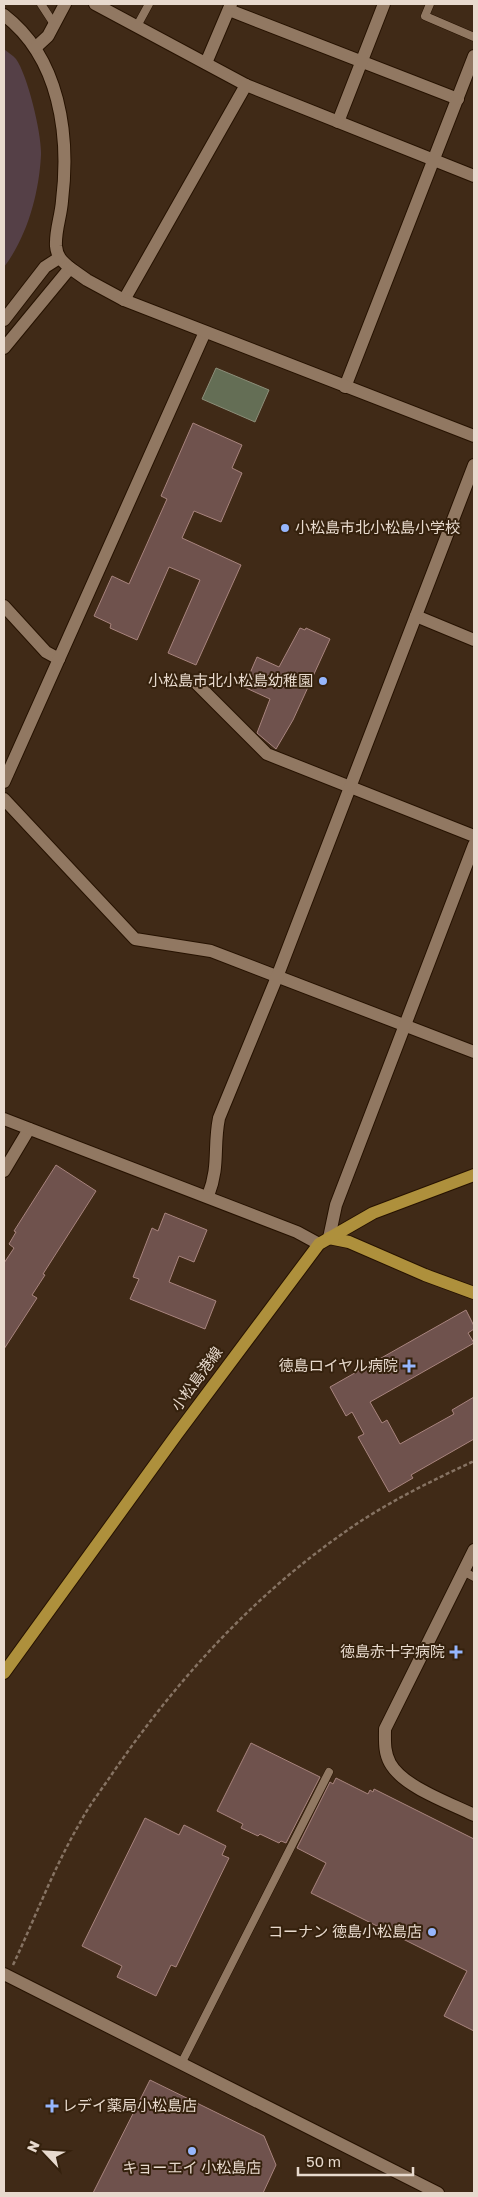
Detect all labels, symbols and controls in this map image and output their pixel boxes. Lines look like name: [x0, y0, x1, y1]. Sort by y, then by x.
place label: 小松島市北小松島小学校: [295, 518, 460, 536]
marker: 小松島市北小松島小学校: [279, 522, 291, 534]
place label: 小松島市北小松島幼稚園: [148, 671, 313, 689]
marker: 小松島市北小松島幼稚園: [317, 675, 329, 687]
street label: 小松島港線: [167, 1343, 226, 1414]
place label: 徳島ロイヤル病院: [278, 1356, 398, 1374]
marker: 徳島ロイヤル病院: [402, 1359, 416, 1373]
place label: 徳島赤十字病院: [340, 1642, 445, 1660]
marker: 徳島赤十字病院: [449, 1645, 463, 1659]
place label: コーナン 徳島小松島店: [268, 1922, 422, 1940]
marker: コーナン 徳島小松島店: [426, 1926, 438, 1938]
place label: レデイ薬局小松島店: [62, 2096, 197, 2114]
marker: レデイ薬局小松島店: [46, 2100, 58, 2112]
north arrow: [20, 2127, 70, 2177]
text: N: [23, 2138, 43, 2155]
scale bar: [298, 2144, 413, 2176]
marker: キョーエイ 小松島店: [186, 2145, 198, 2157]
text: 50 m: [306, 2152, 341, 2170]
place label: キョーエイ 小松島店: [123, 2158, 261, 2176]

